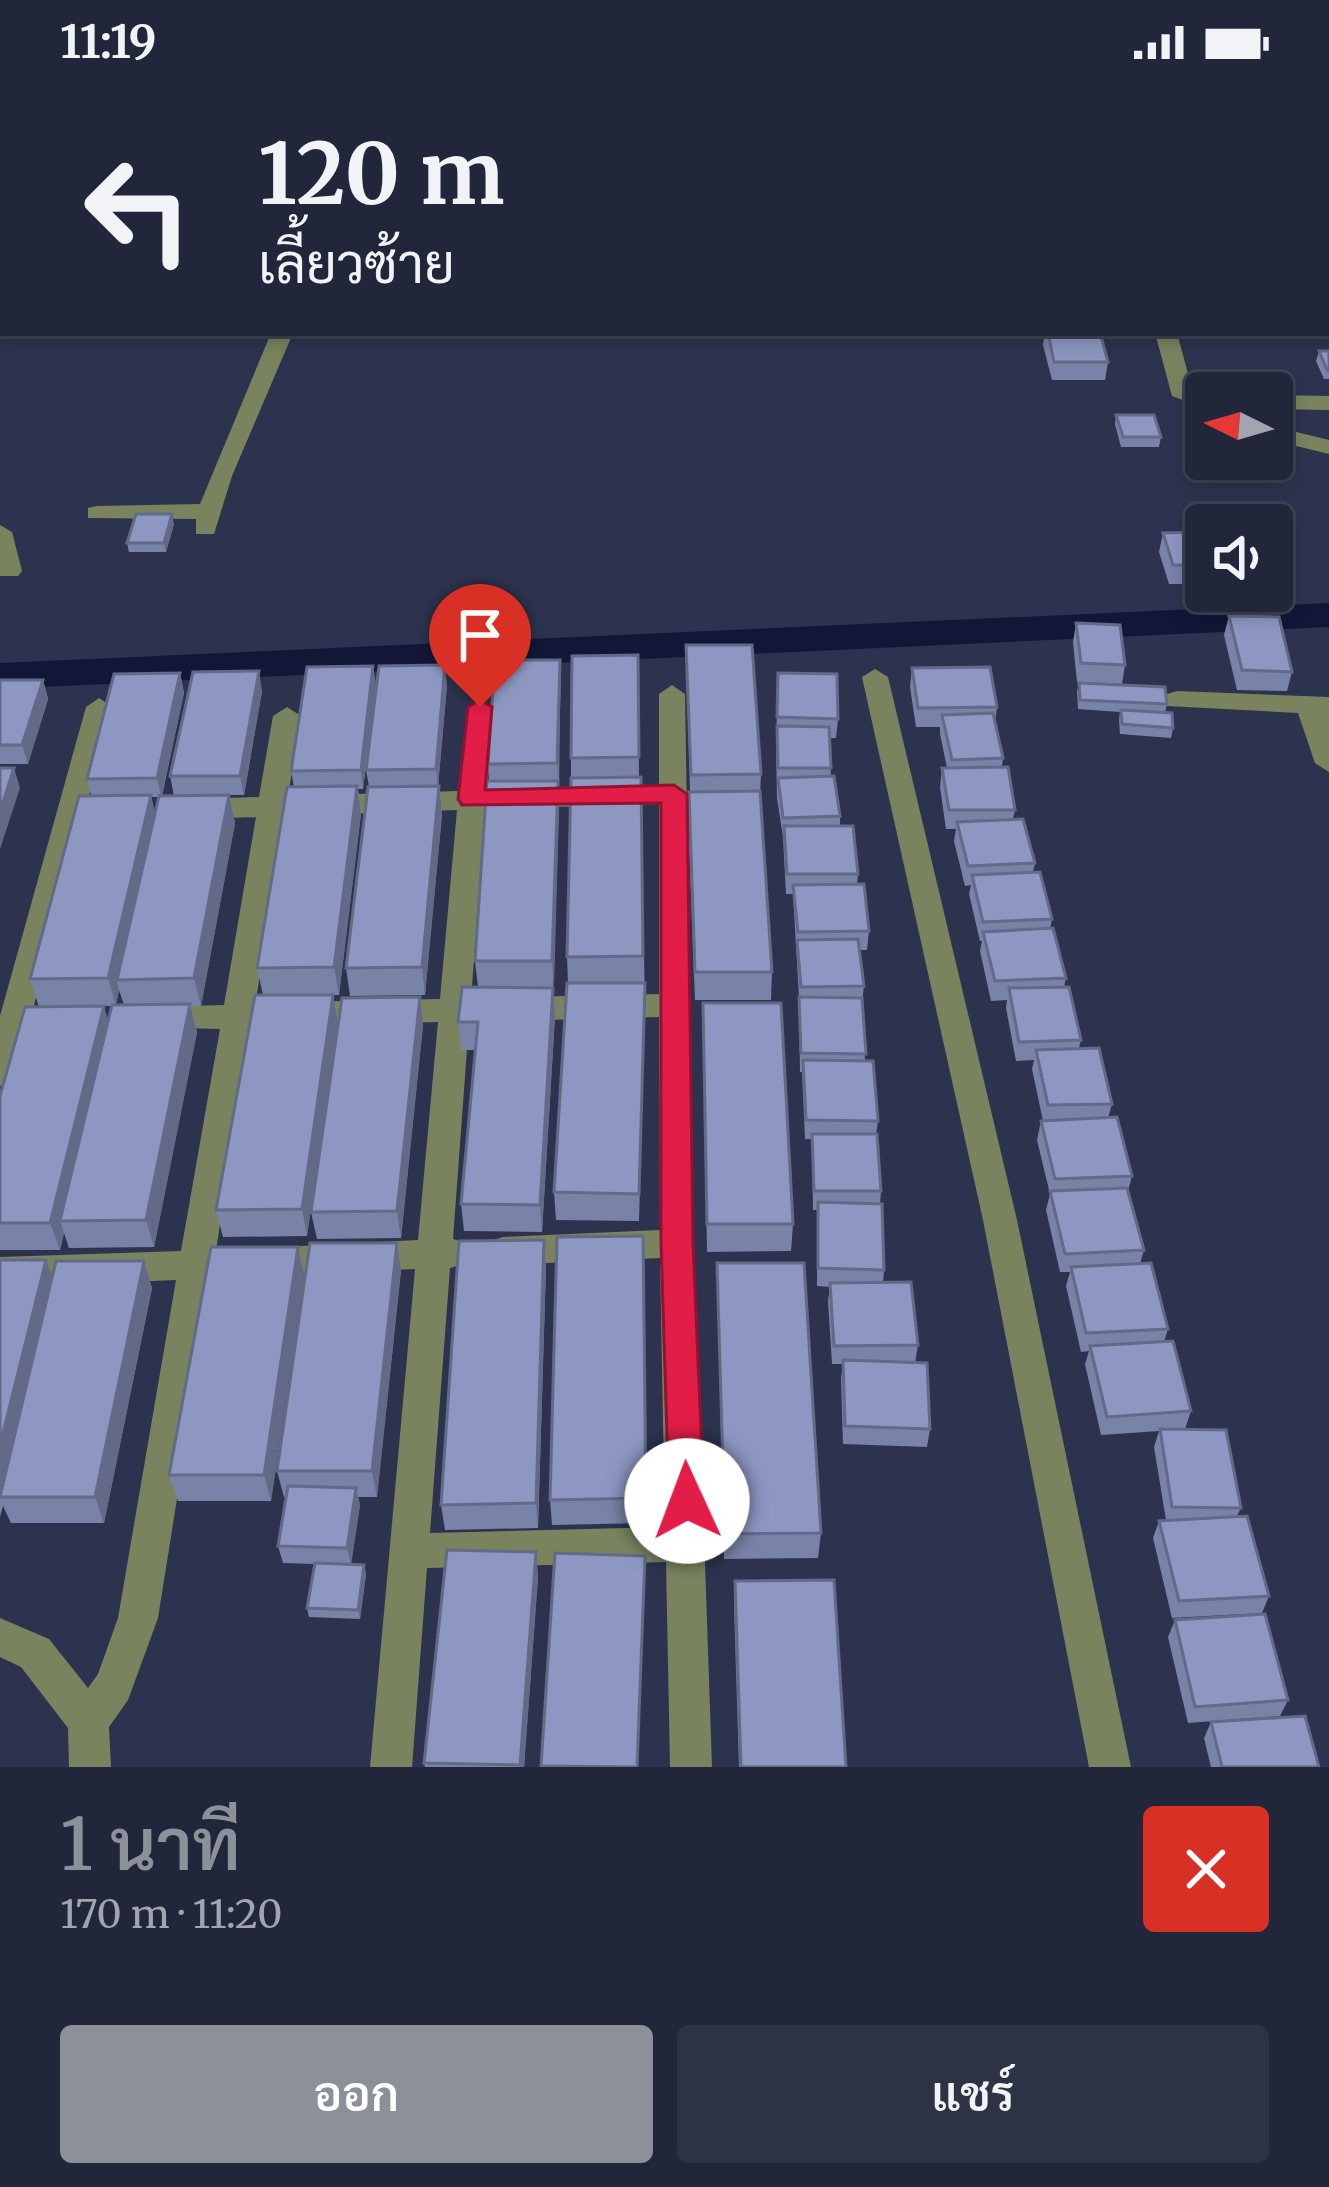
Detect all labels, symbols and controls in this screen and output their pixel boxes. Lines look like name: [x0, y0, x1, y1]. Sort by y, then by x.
text: 11:19: [60, 14, 157, 70]
text: 120 m: [258, 121, 505, 227]
icon: left: [60, 132, 216, 288]
text: เลี้ยวซ้าย: [258, 230, 455, 298]
north arrow: [1185, 372, 1293, 480]
map controls: [1185, 372, 1293, 612]
button: sound: [1185, 504, 1293, 612]
pin: [429, 584, 531, 707]
icon: arrive: [447, 602, 513, 668]
position arrow: [624, 1438, 750, 1564]
text: 1 นาที: [60, 1799, 241, 1890]
button: close: [1143, 1806, 1269, 1932]
text: 170 m · 11:20: [60, 1890, 282, 1939]
button: ออก: [60, 2025, 653, 2163]
button: แชร์: [677, 2025, 1269, 2163]

